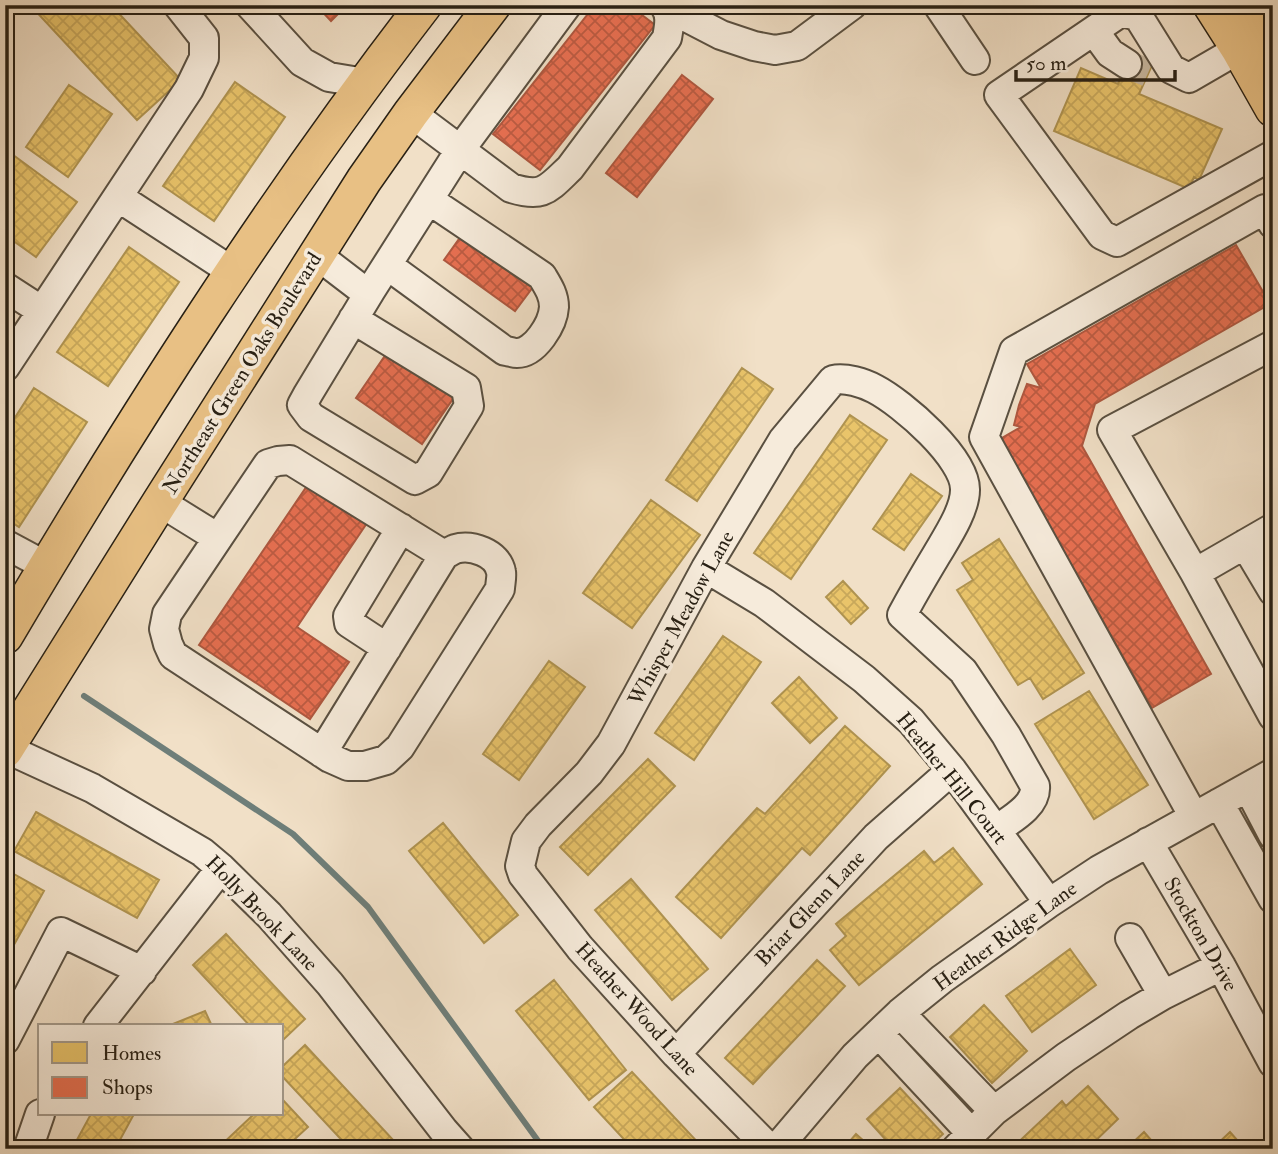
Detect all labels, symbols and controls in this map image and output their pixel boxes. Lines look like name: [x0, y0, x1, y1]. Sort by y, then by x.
scale bar: [1016, 38, 1175, 82]
text: 50 m: [1026, 50, 1067, 77]
street label: Northeast Green Oaks Boulevard: [157, 247, 328, 499]
street label: Whisper Meadow Lane: [622, 526, 741, 711]
street label: Heather Hill Court: [890, 707, 1013, 850]
street label: Briar Glenn Lane: [750, 844, 871, 972]
street label: Holly Brook Lane: [200, 850, 324, 977]
street label: Stockton Drive: [1157, 873, 1244, 996]
street label: Heather Ridge Lane: [928, 875, 1083, 998]
street label: Heather Wood Lane: [569, 937, 704, 1082]
legend: [38, 1024, 284, 1116]
text: Homes: [102, 1040, 161, 1067]
text: Shops: [102, 1074, 153, 1101]

